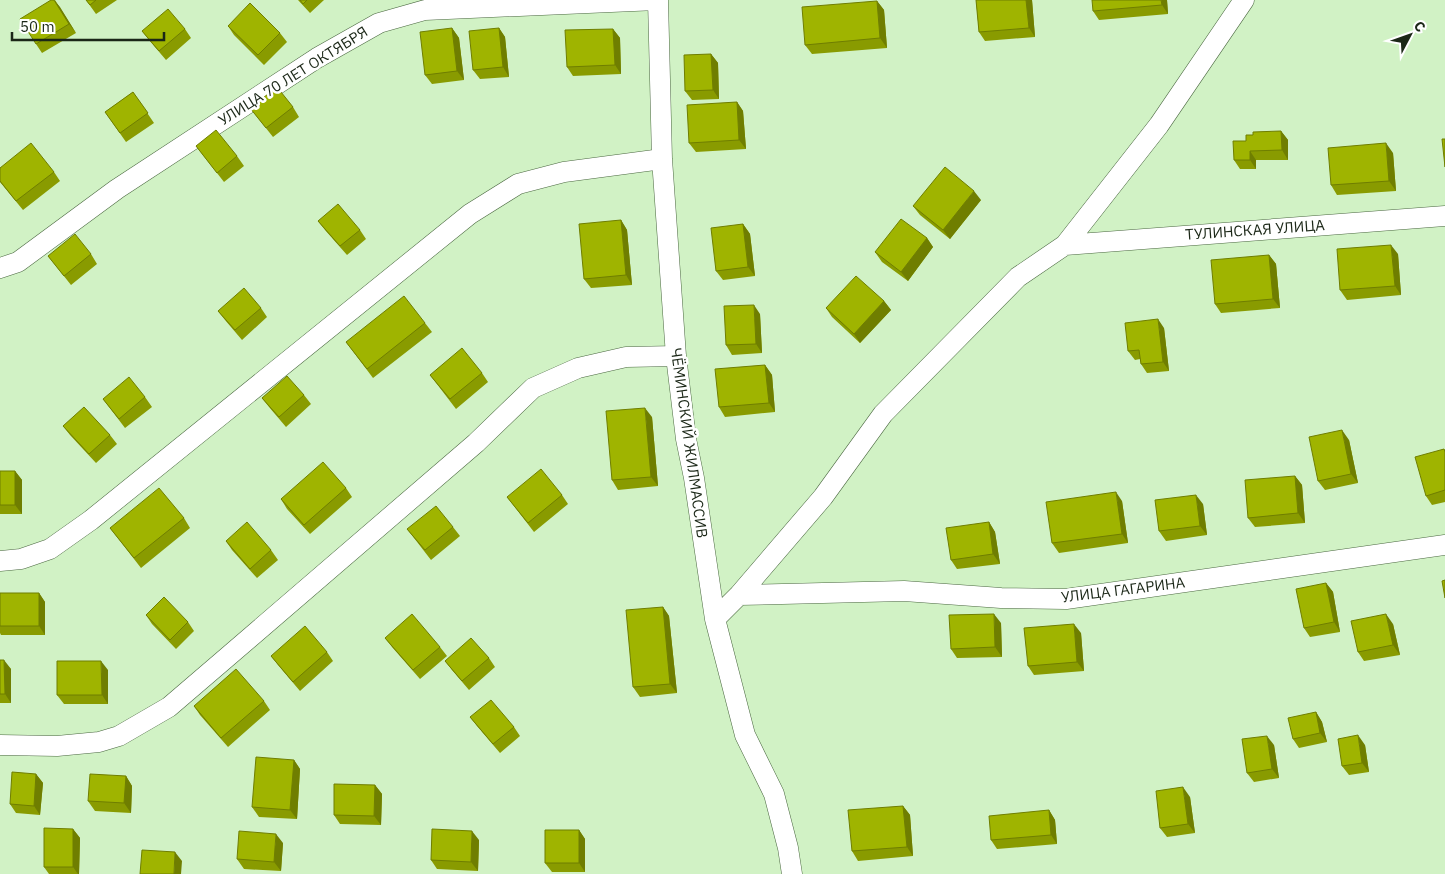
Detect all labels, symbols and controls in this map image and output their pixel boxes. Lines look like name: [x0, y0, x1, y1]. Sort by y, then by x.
scale bar: [12, 10, 165, 42]
north arrow: [1385, 10, 1435, 60]
text: 50 m: [20, 17, 55, 36]
text: С: [1410, 17, 1430, 36]
street label: УЛИЦА 70 ЛЕТ ОКТЯБРЯ: [214, 22, 371, 129]
street label: ТУЛИНСКАЯ УЛИЦА: [1184, 215, 1326, 244]
street label: ЧЁМИНСКИЙ ЖИЛМАССИВ: [667, 347, 712, 539]
street label: УЛИЦА ГАГАРИНА: [1060, 572, 1186, 607]

